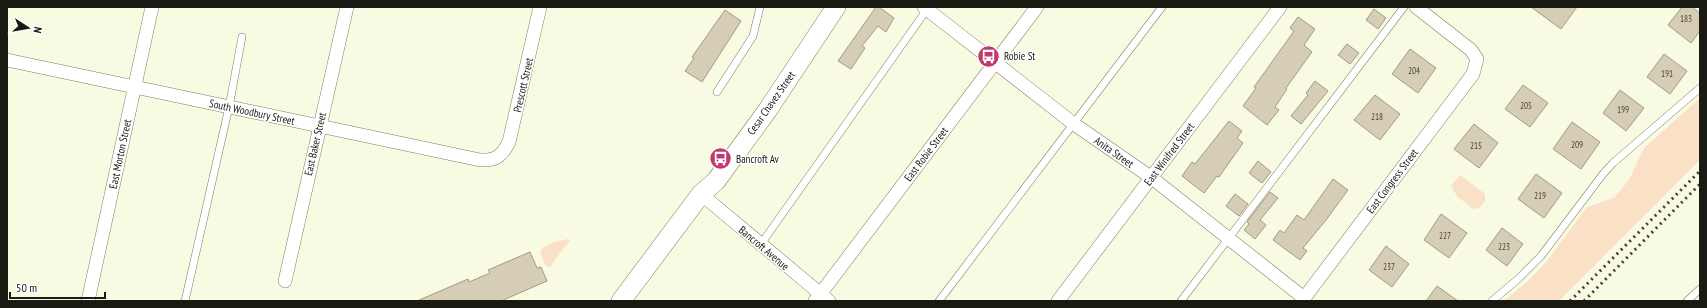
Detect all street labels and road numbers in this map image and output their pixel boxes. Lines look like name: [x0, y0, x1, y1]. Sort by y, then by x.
street label: Prescott Street: [510, 56, 536, 114]
street label: Cesar Chavez Street: [744, 68, 798, 138]
street label: South Woodbury Street: [208, 96, 296, 128]
street label: East Baker Street: [301, 111, 329, 177]
street label: East Morton Street: [106, 118, 134, 190]
street label: East Winifred Street: [1141, 120, 1197, 188]
street label: East Robie Street: [901, 124, 951, 184]
street label: Anita Street: [1092, 133, 1136, 171]
street label: East Congress Street: [1363, 146, 1421, 216]
street label: Bancroft Avenue: [736, 223, 792, 273]

